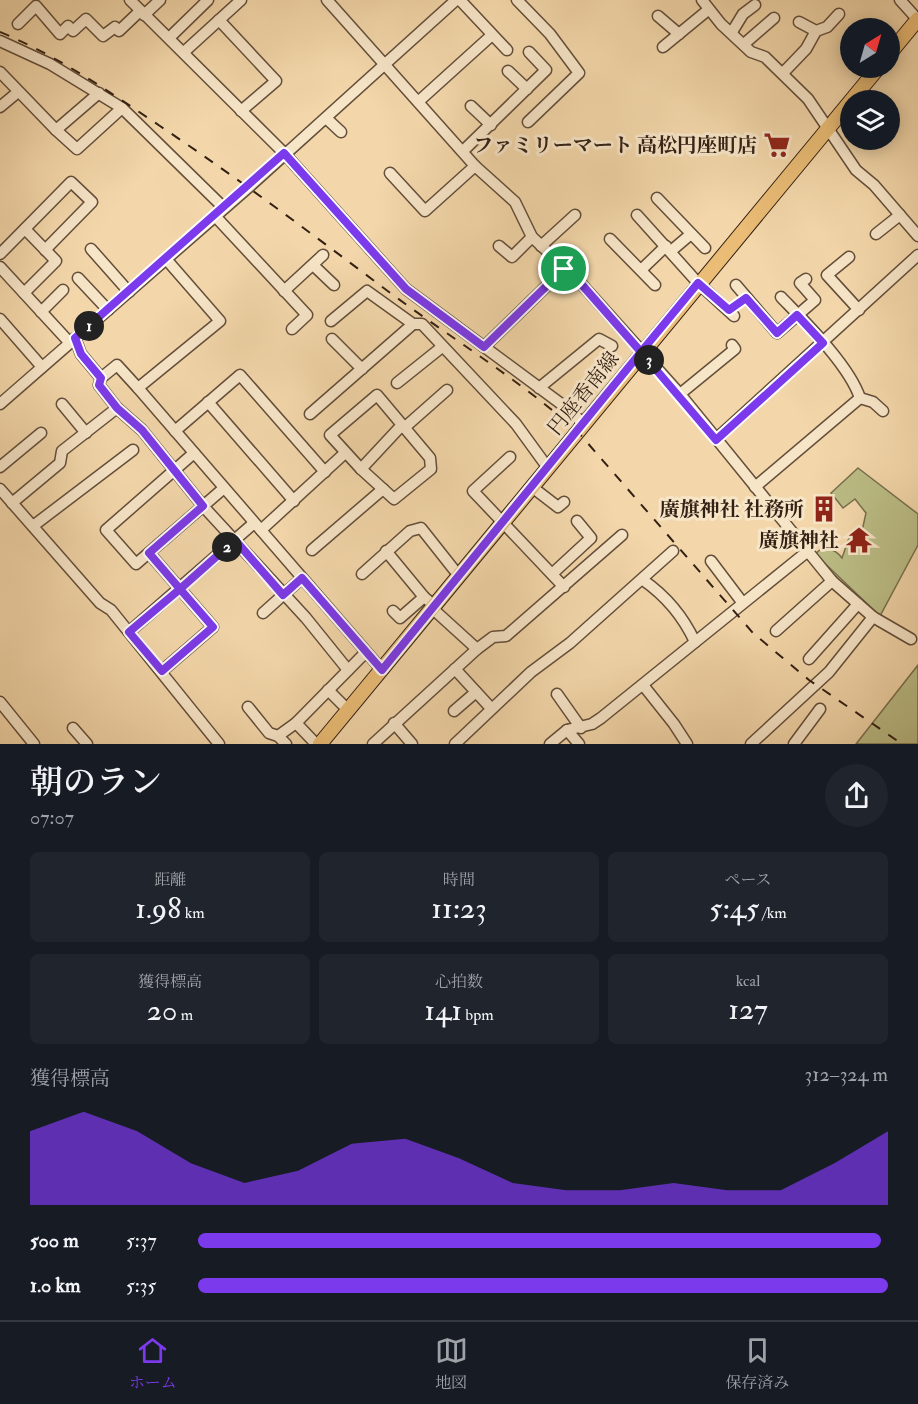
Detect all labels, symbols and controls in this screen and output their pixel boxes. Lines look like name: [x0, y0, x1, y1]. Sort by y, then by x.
north arrow: [840, 18, 900, 78]
map controls: [840, 18, 900, 150]
button: layers: [840, 90, 900, 150]
supermarket icon: ファミリーマート 高松円座町店: [762, 130, 792, 160]
place label: ファミリーマート 高松円座町店: [473, 133, 757, 158]
pin: [538, 243, 589, 294]
icon: arrive: [547, 252, 580, 285]
pin: 1: [74, 311, 104, 341]
text: 1: [86, 316, 92, 336]
pin: 3: [634, 345, 664, 375]
street label: 円座香南線: [542, 347, 625, 440]
text: 3: [646, 350, 652, 370]
building icon: 廣旗神社 社務所: [809, 494, 839, 524]
place label: 廣旗神社 社務所: [660, 497, 804, 522]
temple icon: 廣旗神社: [844, 525, 874, 555]
place label: 廣旗神社: [759, 528, 839, 553]
pin: 2: [212, 532, 242, 562]
text: 2: [223, 537, 231, 557]
text: 朝のラン: [30, 762, 162, 803]
button: share: [825, 764, 888, 827]
text: 07:07: [30, 805, 74, 830]
text: 距離: [154, 870, 186, 890]
text: 時間: [443, 870, 475, 890]
text: ペース: [724, 870, 772, 890]
text: 1.98: [135, 890, 181, 927]
text: 11:23: [431, 890, 487, 927]
text: 5:45: [709, 890, 759, 927]
text: km: [181, 903, 205, 923]
text: /km: [759, 903, 787, 923]
text: kcal: [736, 971, 760, 991]
text: 獲得標高: [138, 972, 202, 992]
text: 心拍数: [435, 972, 483, 992]
text: 127: [728, 991, 768, 1028]
text: 20: [147, 992, 177, 1029]
text: 141: [424, 992, 462, 1029]
text: m: [177, 1005, 193, 1025]
text: bpm: [462, 1005, 494, 1025]
text: 312–324 m: [805, 1062, 888, 1087]
text: 獲得標高: [30, 1066, 110, 1091]
text: 500 m: [30, 1228, 79, 1253]
text: 5:37: [126, 1228, 157, 1253]
text: 1.0 km: [30, 1273, 81, 1298]
text: 5:35: [126, 1273, 156, 1298]
tab: ホーム: [129, 1334, 177, 1393]
tab: 地図: [435, 1334, 468, 1393]
tab: 保存済み: [725, 1334, 789, 1393]

